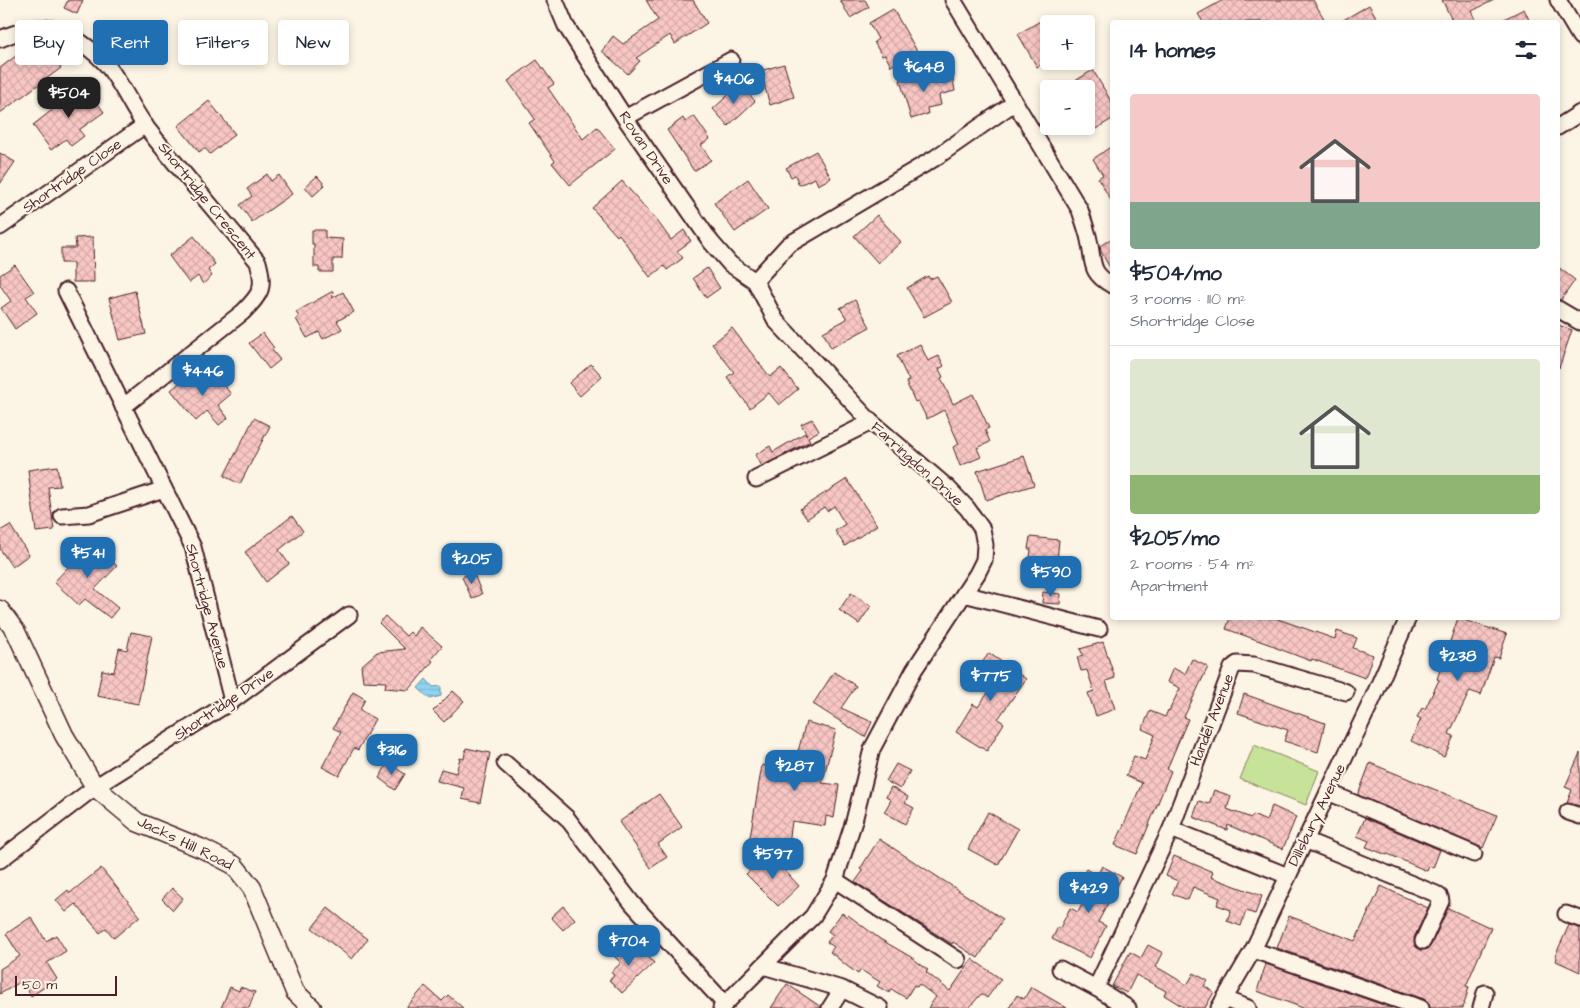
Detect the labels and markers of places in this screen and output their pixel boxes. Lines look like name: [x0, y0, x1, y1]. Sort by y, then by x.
pin: $648: [894, 51, 954, 93]
pin: $406: [704, 62, 764, 105]
pin: $504: [39, 76, 99, 119]
pin: $446: [173, 354, 233, 397]
pin: $541: [58, 536, 118, 579]
pin: $205: [442, 542, 502, 585]
pin: $590: [1021, 556, 1081, 598]
pin: $238: [1428, 640, 1488, 682]
pin: $775: [961, 660, 1021, 702]
pin: $316: [362, 734, 422, 776]
pin: $287: [765, 750, 825, 792]
pin: $597: [743, 838, 803, 880]
pin: $429: [1059, 872, 1119, 914]
pin: $704: [599, 924, 659, 967]

